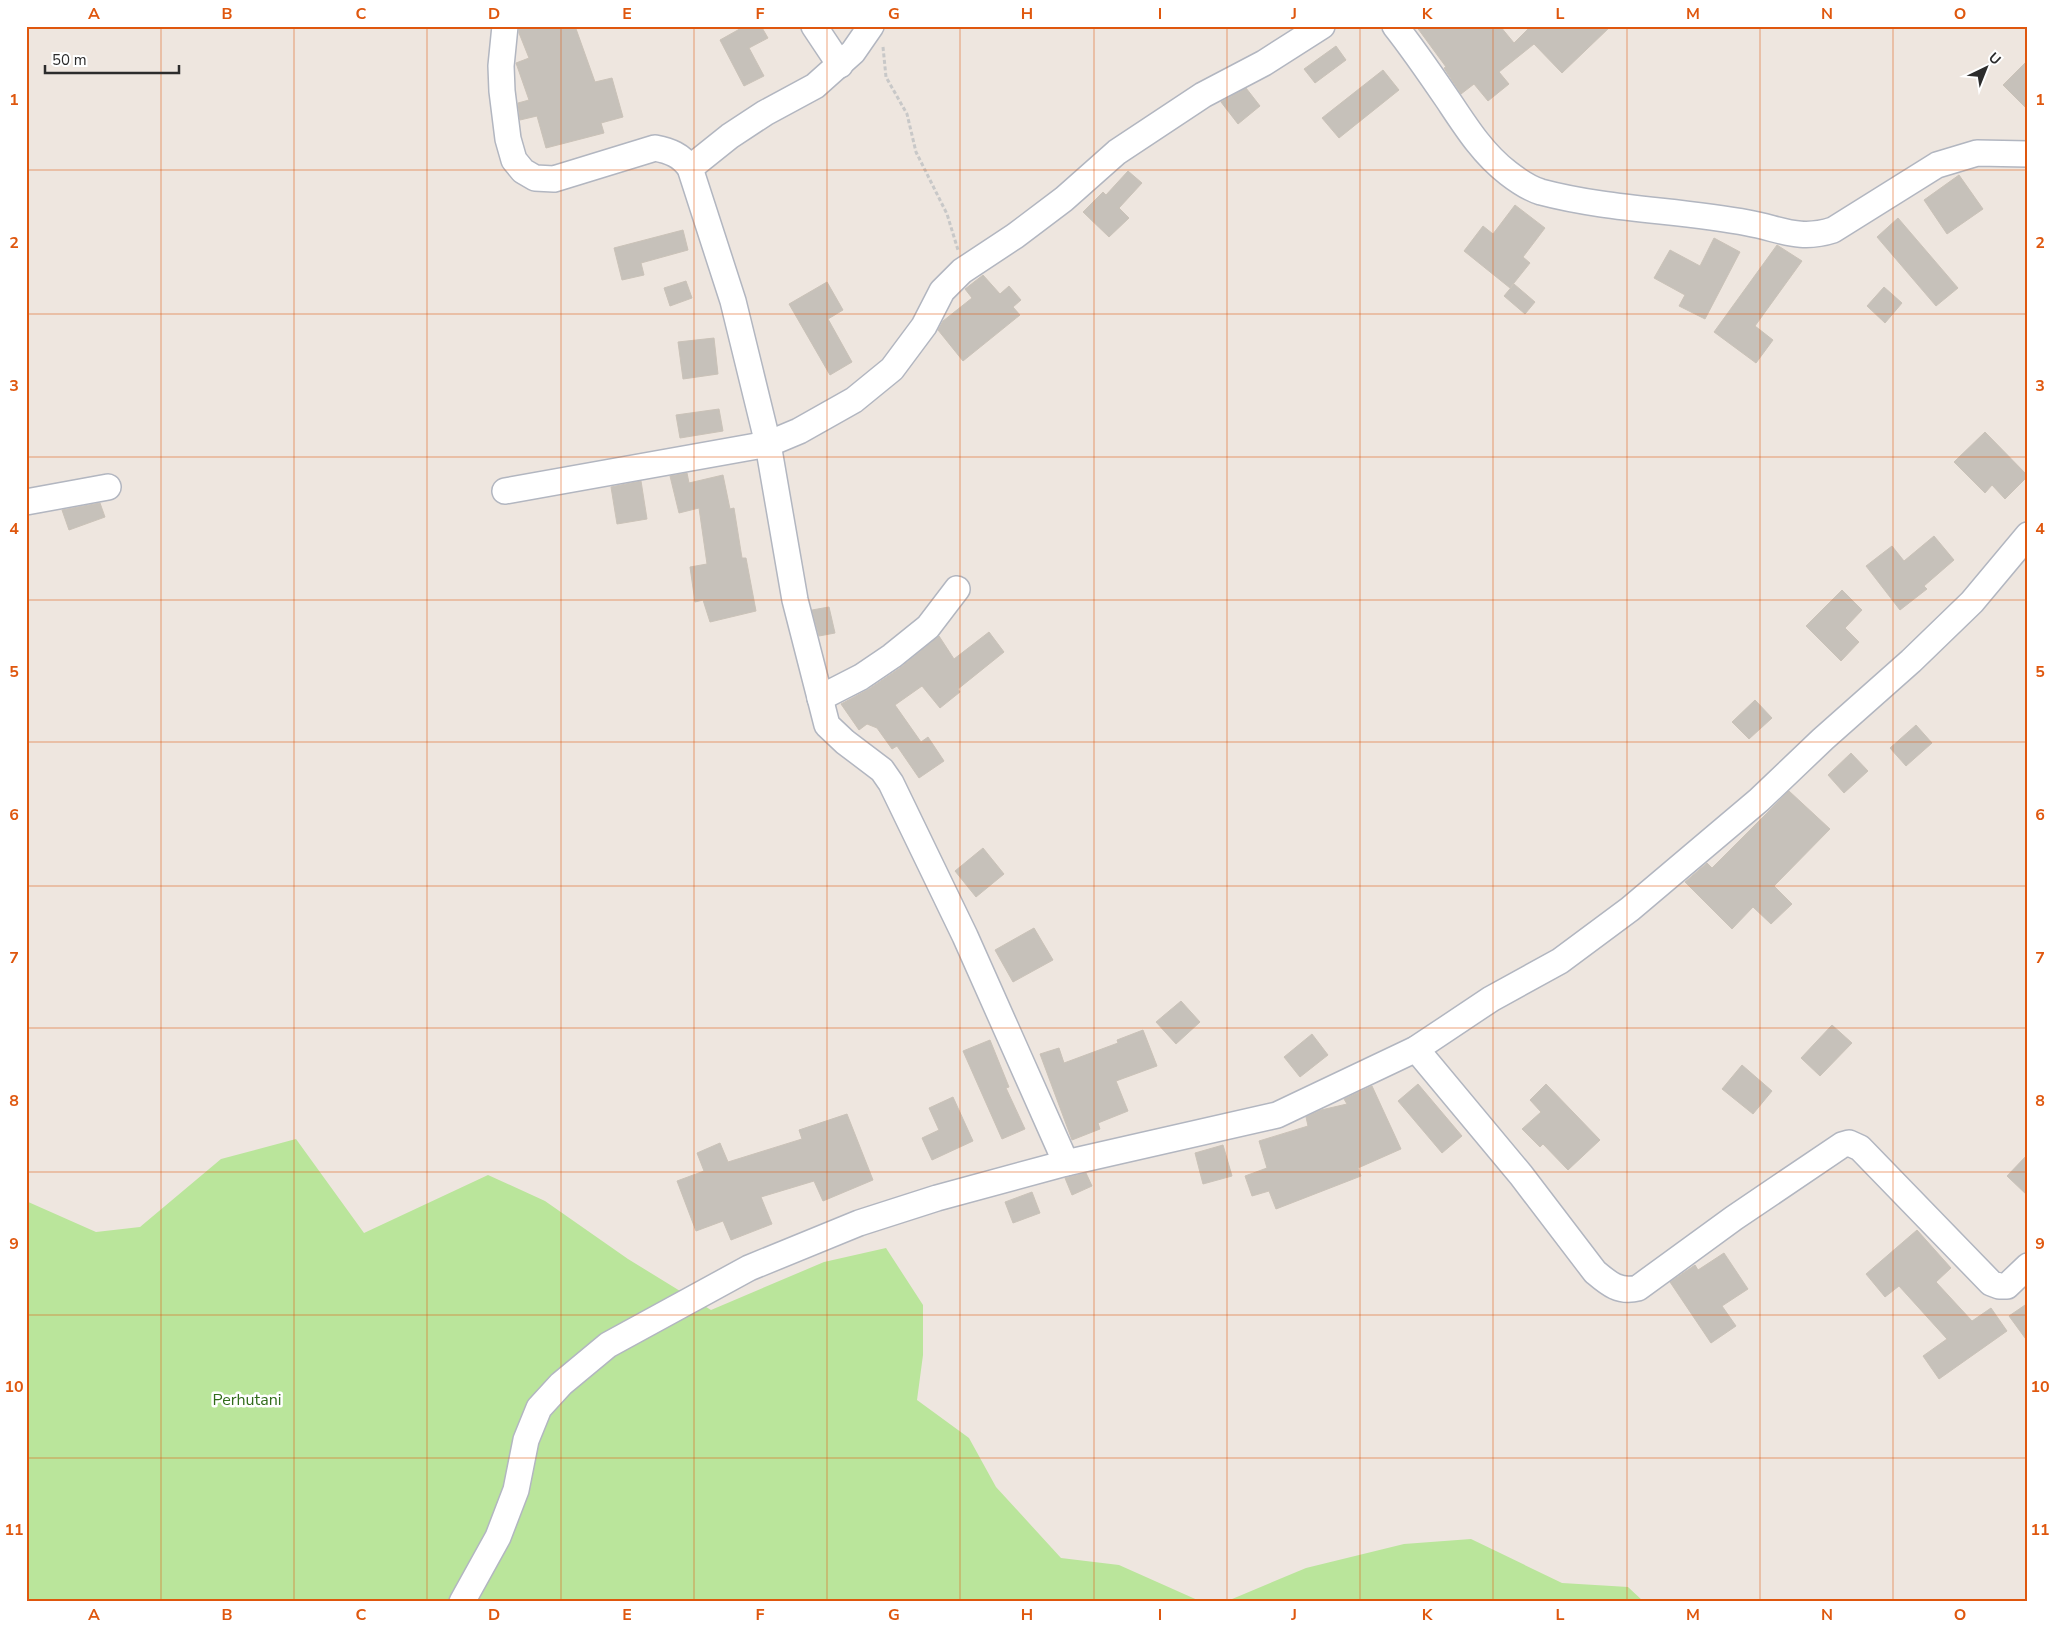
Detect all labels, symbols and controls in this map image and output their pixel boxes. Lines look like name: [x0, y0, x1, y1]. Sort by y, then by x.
text: A: [88, 3, 100, 25]
text: B: [221, 3, 233, 25]
text: C: [356, 3, 367, 25]
text: D: [488, 3, 500, 25]
text: E: [622, 3, 632, 25]
text: F: [756, 3, 765, 25]
text: G: [888, 3, 900, 25]
text: H: [1021, 3, 1033, 25]
text: I: [1158, 3, 1162, 25]
text: J: [1290, 3, 1297, 25]
text: K: [1422, 3, 1434, 25]
text: L: [1556, 3, 1565, 25]
text: M: [1686, 3, 1700, 25]
text: N: [1821, 3, 1833, 25]
text: O: [1954, 3, 1966, 25]
scale bar: [45, 42, 179, 74]
north arrow: [1962, 42, 2012, 92]
text: U: [1984, 48, 2005, 69]
text: 50 m: [52, 50, 87, 70]
text: 1: [9, 89, 19, 111]
text: 1: [2035, 89, 2045, 111]
text: 2: [9, 232, 19, 254]
text: 2: [2035, 232, 2045, 254]
text: 3: [9, 375, 19, 397]
text: 3: [2035, 375, 2045, 397]
text: 4: [9, 518, 19, 540]
text: 4: [2035, 518, 2045, 540]
text: 5: [9, 661, 19, 683]
text: 5: [2035, 661, 2045, 683]
text: 6: [9, 804, 19, 826]
text: 6: [2035, 804, 2045, 826]
text: 7: [9, 947, 19, 969]
text: 7: [2035, 947, 2045, 969]
text: 8: [9, 1090, 19, 1112]
text: 8: [2035, 1090, 2045, 1112]
text: 9: [9, 1233, 19, 1255]
text: 9: [2035, 1233, 2045, 1255]
text: 10: [4, 1376, 24, 1398]
text: 10: [2030, 1376, 2050, 1398]
park label: Perhutani: [213, 1389, 281, 1411]
text: 11: [4, 1519, 24, 1541]
text: 11: [2030, 1519, 2050, 1541]
text: A: [88, 1604, 100, 1626]
text: B: [221, 1604, 233, 1626]
text: C: [356, 1604, 367, 1626]
text: D: [488, 1604, 500, 1626]
text: E: [622, 1604, 632, 1626]
text: F: [756, 1604, 765, 1626]
text: G: [888, 1604, 900, 1626]
text: H: [1021, 1604, 1033, 1626]
text: I: [1158, 1604, 1162, 1626]
text: J: [1290, 1604, 1297, 1626]
text: K: [1422, 1604, 1434, 1626]
text: L: [1556, 1604, 1565, 1626]
text: M: [1686, 1604, 1700, 1626]
text: N: [1821, 1604, 1833, 1626]
text: O: [1954, 1604, 1966, 1626]

